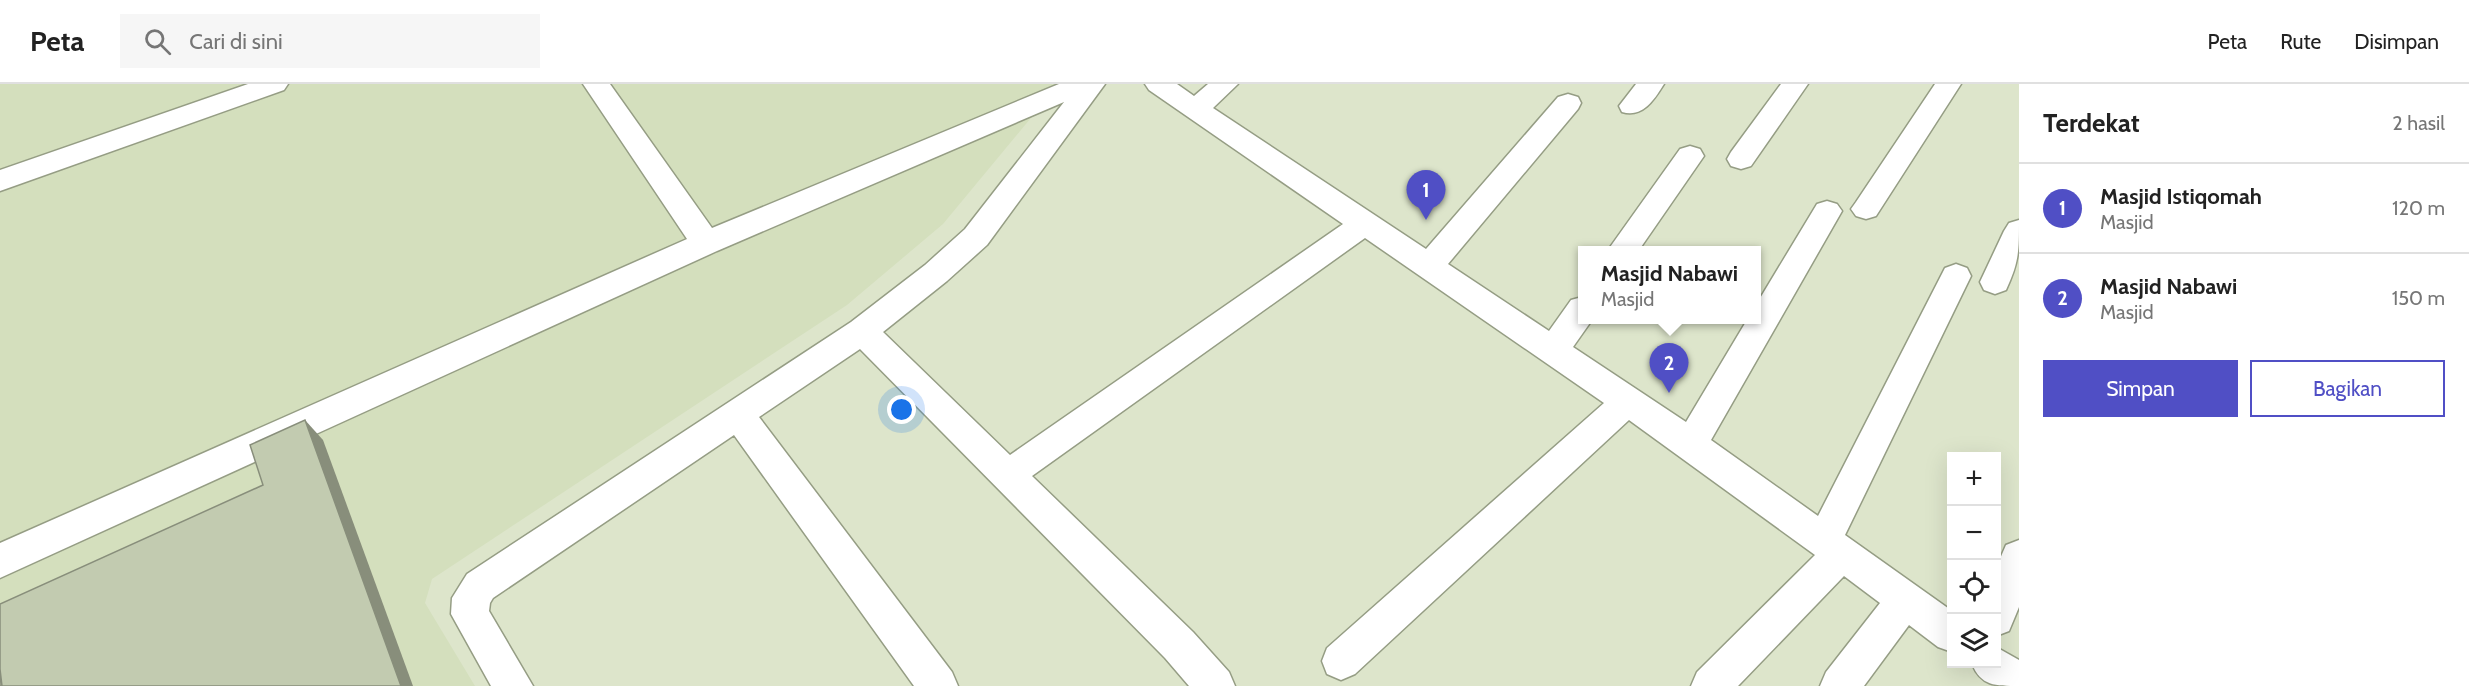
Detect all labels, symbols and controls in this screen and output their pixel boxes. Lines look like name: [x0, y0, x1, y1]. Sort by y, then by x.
search box: [120, 14, 540, 68]
text: Peta: [30, 24, 84, 58]
icon: search: [141, 25, 174, 58]
text: Cari di sini: [189, 28, 283, 55]
text: Peta: [2208, 29, 2247, 54]
text: Rute: [2280, 29, 2321, 54]
text: Disimpan: [2354, 29, 2439, 54]
text: Terdekat: [2043, 107, 2140, 139]
text: 2 hasil: [2392, 111, 2445, 135]
pin: 1: [1406, 170, 1446, 220]
text: Masjid Istiqomah: [2100, 183, 2262, 210]
text: 1: [2059, 196, 2066, 220]
text: 120 m: [2392, 196, 2445, 220]
text: Masjid: [2100, 210, 2154, 234]
popup: [1578, 246, 1761, 324]
text: Masjid Nabawi: [1601, 260, 1738, 287]
text: Masjid Nabawi: [2100, 273, 2237, 300]
text: 2: [2057, 286, 2068, 310]
text: 150 m: [2392, 286, 2445, 310]
text: Masjid: [1601, 287, 1654, 311]
text: Masjid: [2100, 300, 2154, 324]
pin: 2: [1650, 344, 1688, 393]
button: Simpan: [2043, 360, 2238, 417]
button: Bagikan: [2250, 360, 2445, 417]
your location: [887, 395, 916, 424]
map controls: [1947, 452, 2001, 668]
button: +: [1947, 452, 2001, 506]
button: −: [1947, 506, 2001, 560]
button: locate: [1947, 560, 2001, 614]
button: layers: [1947, 614, 2001, 668]

